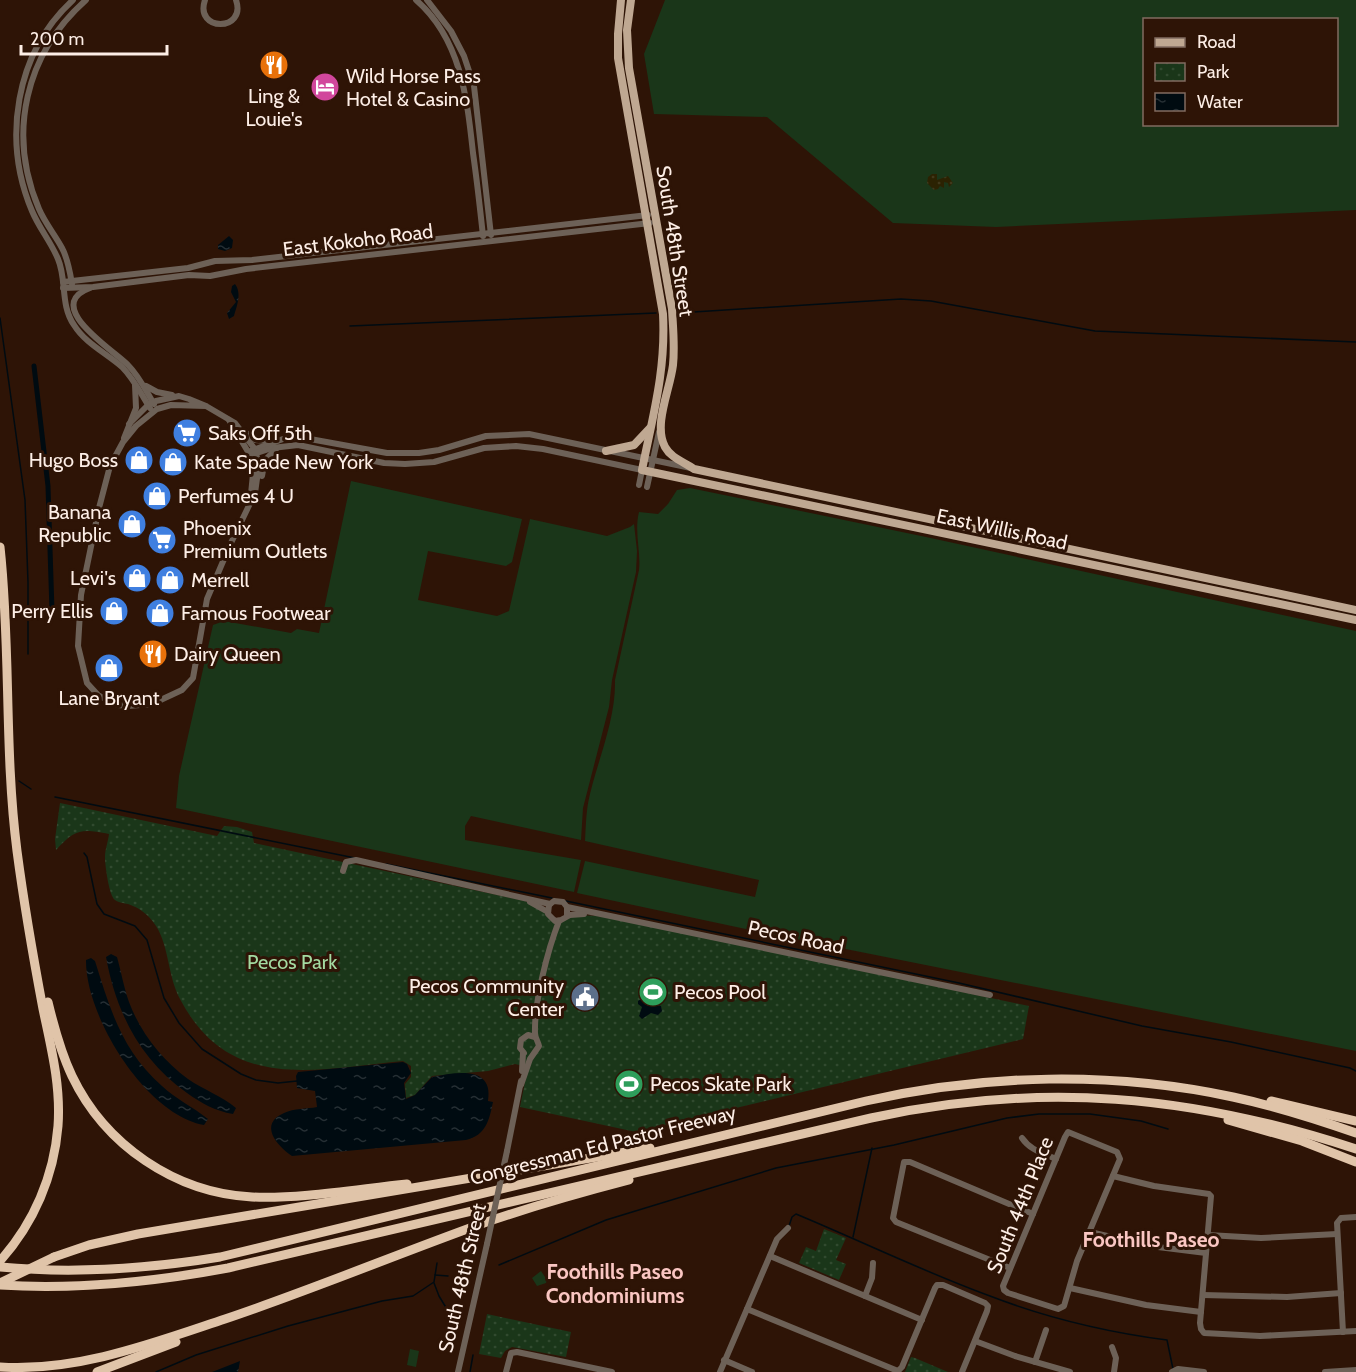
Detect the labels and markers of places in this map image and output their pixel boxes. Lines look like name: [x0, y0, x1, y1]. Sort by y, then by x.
restaurant icon: Ling & Louie's: [258, 49, 290, 81]
place label: Wild Horse Pass Hotel & Casino: [346, 64, 481, 111]
hotel icon: Wild Horse Pass Hotel & Casino: [309, 71, 341, 103]
place label: Ling & Louie's: [246, 84, 302, 131]
supermarket icon: Saks Off 5th: [171, 417, 203, 449]
place label: Saks Off 5th: [208, 421, 312, 445]
shop icon: Hugo Boss: [123, 444, 155, 476]
shop icon: Kate Spade New York: [157, 446, 189, 478]
place label: Hugo Boss: [29, 448, 118, 472]
place label: Kate Spade New York: [194, 450, 373, 474]
shop icon: Perfumes 4 U: [141, 480, 173, 512]
place label: Perfumes 4 U: [178, 484, 294, 508]
place label: Banana Republic: [38, 500, 111, 547]
shop icon: Banana Republic: [116, 508, 148, 540]
place label: Phoenix Premium Outlets: [183, 516, 327, 563]
supermarket icon: Phoenix Premium Outlets: [146, 524, 178, 556]
shop icon: Levi's: [121, 562, 153, 594]
shop icon: Merrell: [154, 564, 186, 596]
place label: Levi's: [70, 566, 116, 590]
place label: Merrell: [191, 568, 250, 592]
shop icon: Perry Ellis: [98, 595, 130, 627]
shop icon: Famous Footwear: [144, 597, 176, 629]
place label: Perry Ellis: [11, 599, 93, 623]
place label: Famous Footwear: [181, 601, 331, 625]
restaurant icon: Dairy Queen: [137, 638, 169, 670]
place label: Dairy Queen: [174, 642, 281, 666]
shop icon: Lane Bryant: [93, 652, 125, 684]
place label: Lane Bryant: [58, 686, 160, 710]
place label: Pecos Community Center: [409, 974, 565, 1021]
sports icon: Pecos Pool: [637, 976, 669, 1008]
place label: Pecos Pool: [674, 980, 766, 1004]
public building icon: Pecos Community Center: [569, 981, 601, 1013]
sports icon: Pecos Skate Park: [613, 1068, 645, 1100]
place label: Pecos Skate Park: [650, 1072, 791, 1096]

